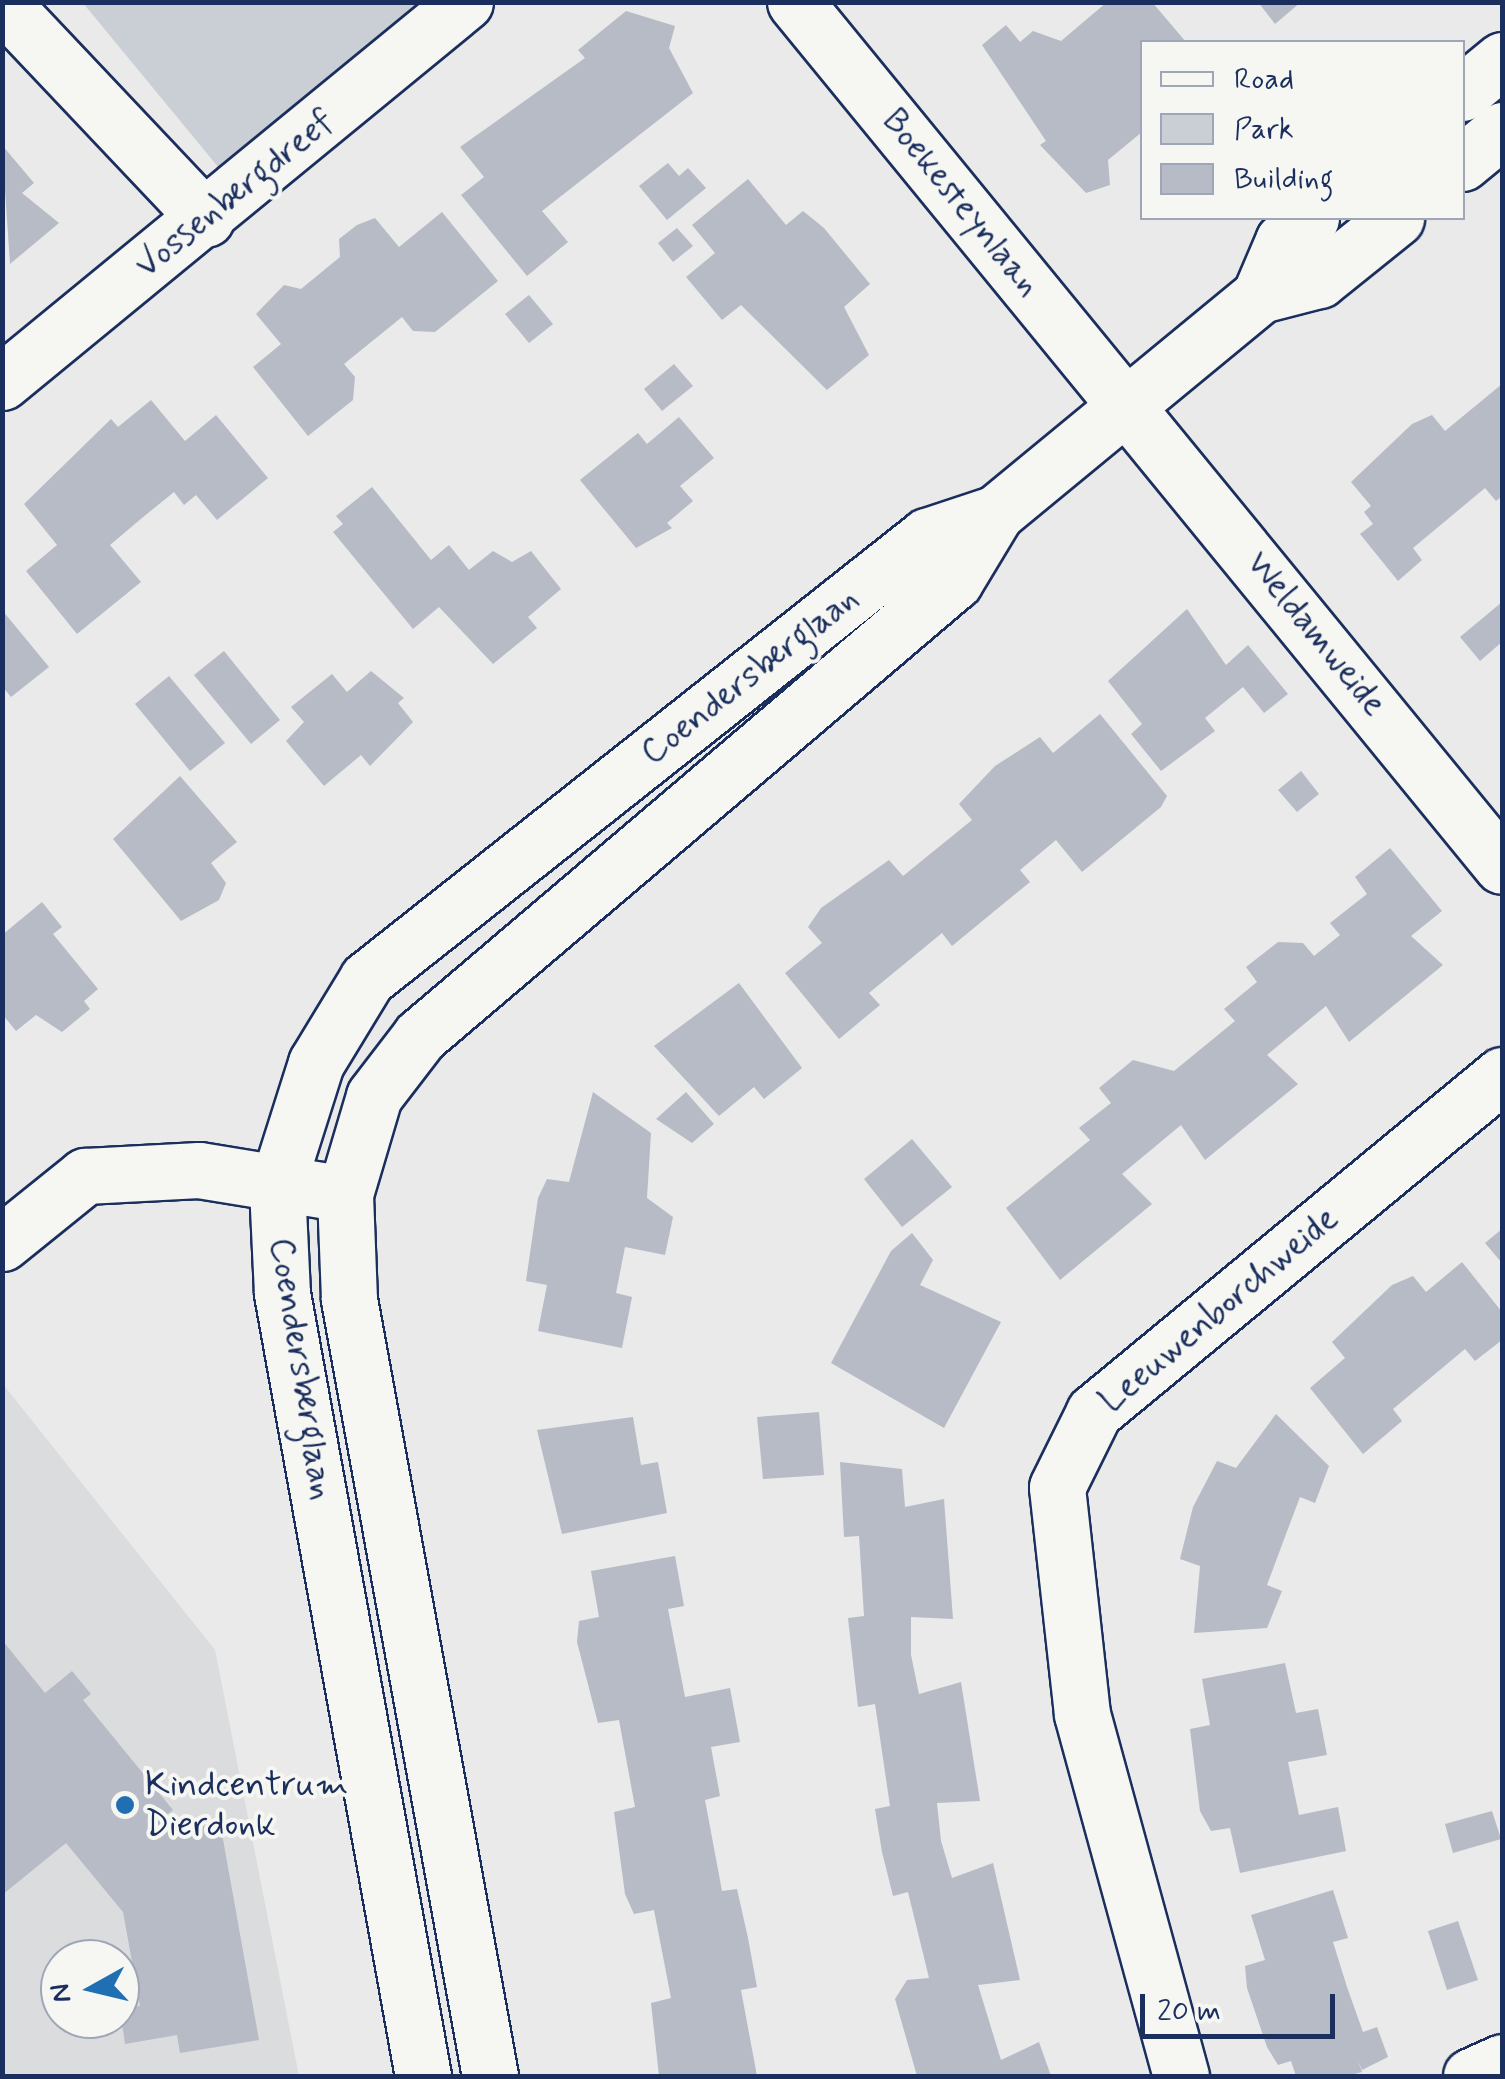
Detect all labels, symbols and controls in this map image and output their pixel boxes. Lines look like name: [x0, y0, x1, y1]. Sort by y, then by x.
legend: [1140, 40, 1465, 220]
text: Road: [1234, 60, 1294, 99]
street label: Vossenbergdreef: [127, 101, 343, 287]
street label: Boekesteynlaan: [873, 101, 1049, 305]
text: Park: [1234, 110, 1294, 149]
text: Building: [1234, 160, 1333, 199]
street label: Weldamweide: [1237, 543, 1395, 725]
street label: Coendersberglaan: [633, 578, 867, 774]
street label: Leeuwenborchweide: [1091, 1198, 1347, 1422]
street label: Coendersberglaan: [260, 1235, 342, 1503]
place label: Kindcentrum Dierdonk: [145, 1764, 348, 1846]
marker: Kindcentrum Dierdonk: [114, 1794, 136, 1816]
north arrow: [40, 1939, 140, 2039]
scale bar: [1145, 1974, 1340, 2036]
text: N: [42, 1981, 81, 2005]
text: 20 m: [1157, 1992, 1221, 2031]

